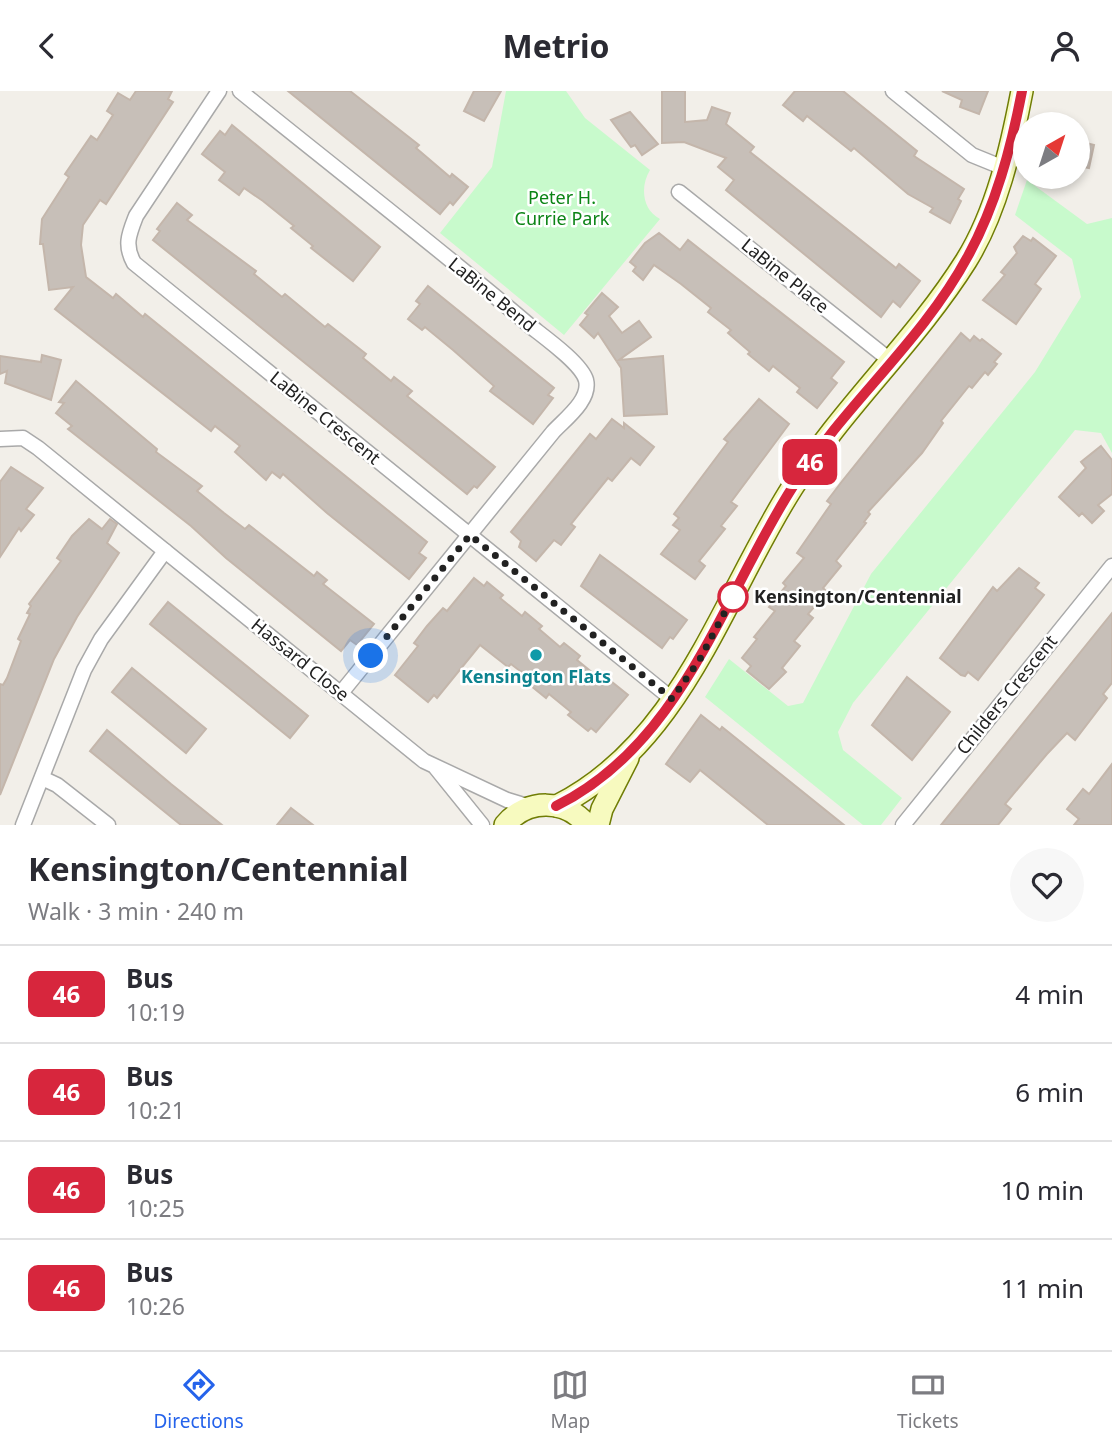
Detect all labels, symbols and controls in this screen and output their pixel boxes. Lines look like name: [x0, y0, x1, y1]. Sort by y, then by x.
text: Metrio: [502, 24, 610, 67]
icon: back: [28, 27, 66, 65]
icon: person: [1046, 27, 1084, 65]
north arrow: [1013, 112, 1090, 189]
map controls: [1013, 112, 1090, 189]
park label: Peter H. Currie Park: [515, 185, 610, 230]
street label: LaBine Place: [737, 232, 834, 318]
street label: LaBine Bend: [444, 252, 541, 337]
street label: LaBine Crescent: [265, 365, 386, 469]
line badge: 46: [778, 439, 842, 485]
text: 46: [796, 445, 824, 478]
marker: Kensington/Centennial: [718, 582, 748, 612]
place label: Kensington/Centennial: [754, 584, 962, 608]
street label: Hassard Close: [247, 612, 355, 706]
street label: Childers Crescent: [951, 629, 1062, 759]
your location: [353, 638, 388, 673]
marker: Kensington Flats: [528, 647, 544, 663]
place label: Kensington Flats: [461, 664, 611, 688]
text: Kensington/Centennial: [28, 846, 409, 891]
button: heart: [1010, 848, 1084, 922]
text: Walk · 3 min · 240 m: [28, 895, 244, 927]
text: Bus: [126, 960, 173, 996]
text: 4 min: [1015, 976, 1084, 1012]
text: 46: [53, 977, 80, 1010]
text: 10:19: [126, 996, 185, 1028]
text: Bus: [126, 1058, 173, 1094]
text: 6 min: [1015, 1074, 1084, 1110]
text: 46: [53, 1075, 80, 1108]
text: 10:21: [126, 1094, 185, 1126]
text: Bus: [126, 1156, 173, 1192]
text: 10 min: [1000, 1172, 1084, 1208]
text: 46: [53, 1173, 80, 1206]
text: 10:25: [126, 1192, 185, 1224]
text: Bus: [126, 1254, 173, 1290]
text: 11 min: [1000, 1270, 1084, 1306]
text: 46: [53, 1271, 80, 1304]
text: 10:26: [126, 1290, 185, 1322]
tab: Directions: [153, 1366, 244, 1434]
tab: Map: [551, 1366, 590, 1434]
tab: Tickets: [897, 1366, 959, 1434]

